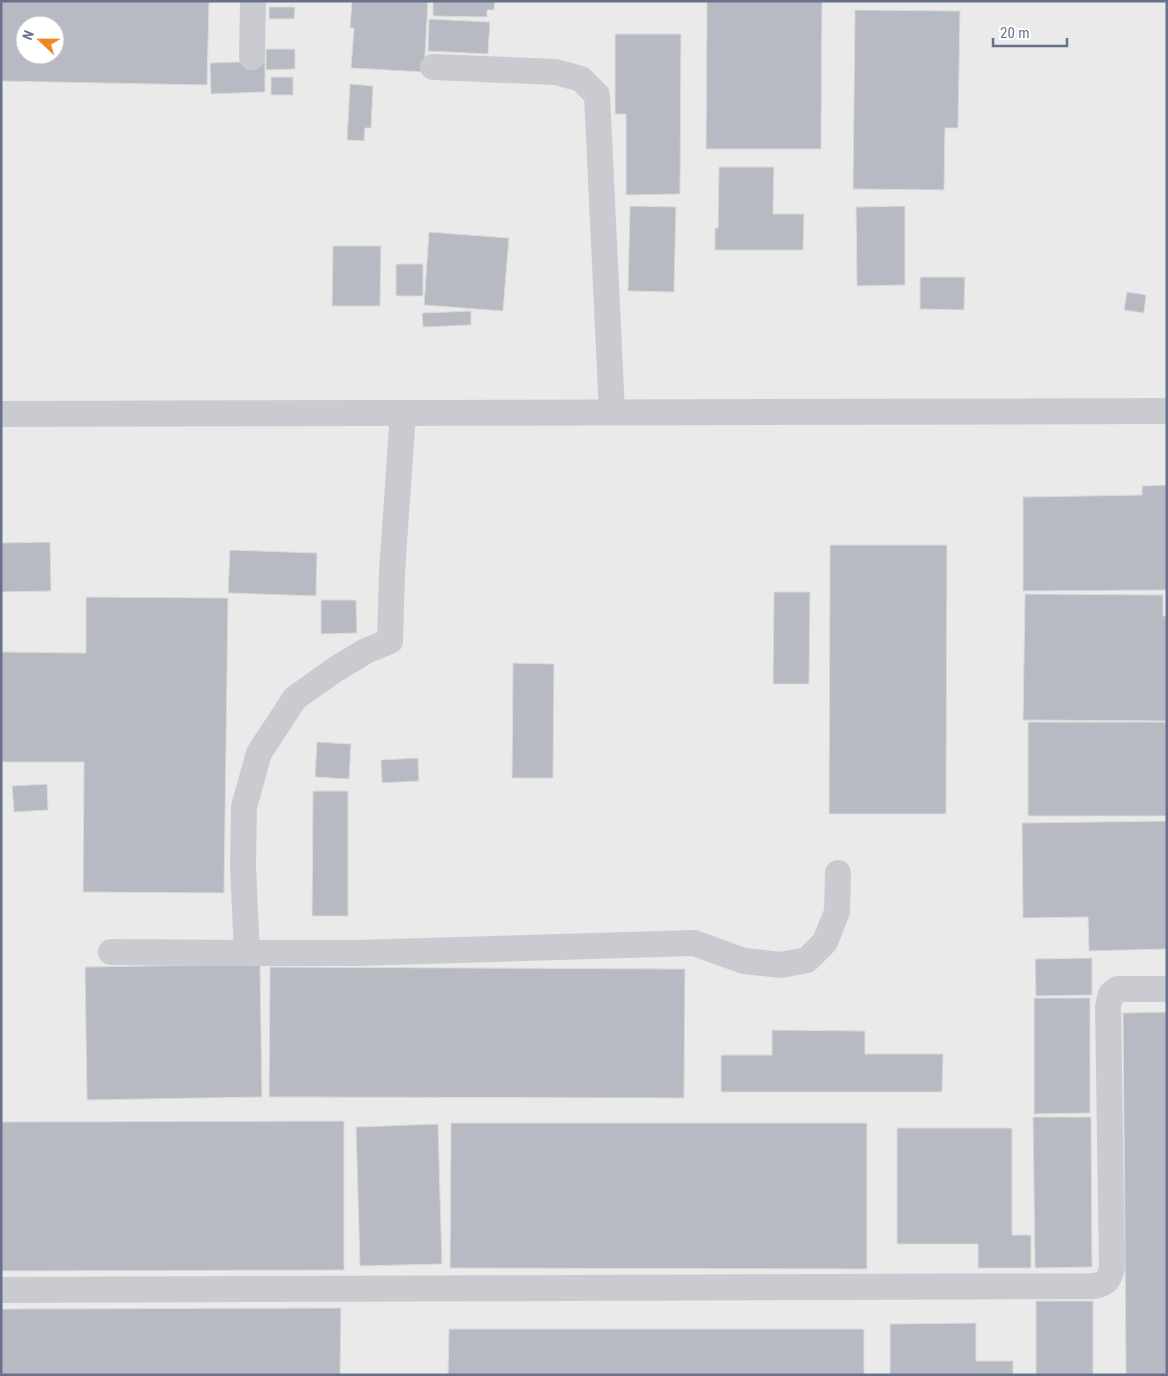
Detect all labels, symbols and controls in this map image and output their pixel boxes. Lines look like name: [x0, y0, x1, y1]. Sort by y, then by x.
north arrow: [15, 15, 65, 65]
scale bar: [993, 15, 1067, 47]
text: 20 m: [1000, 24, 1030, 42]
text: N: [19, 28, 37, 42]

